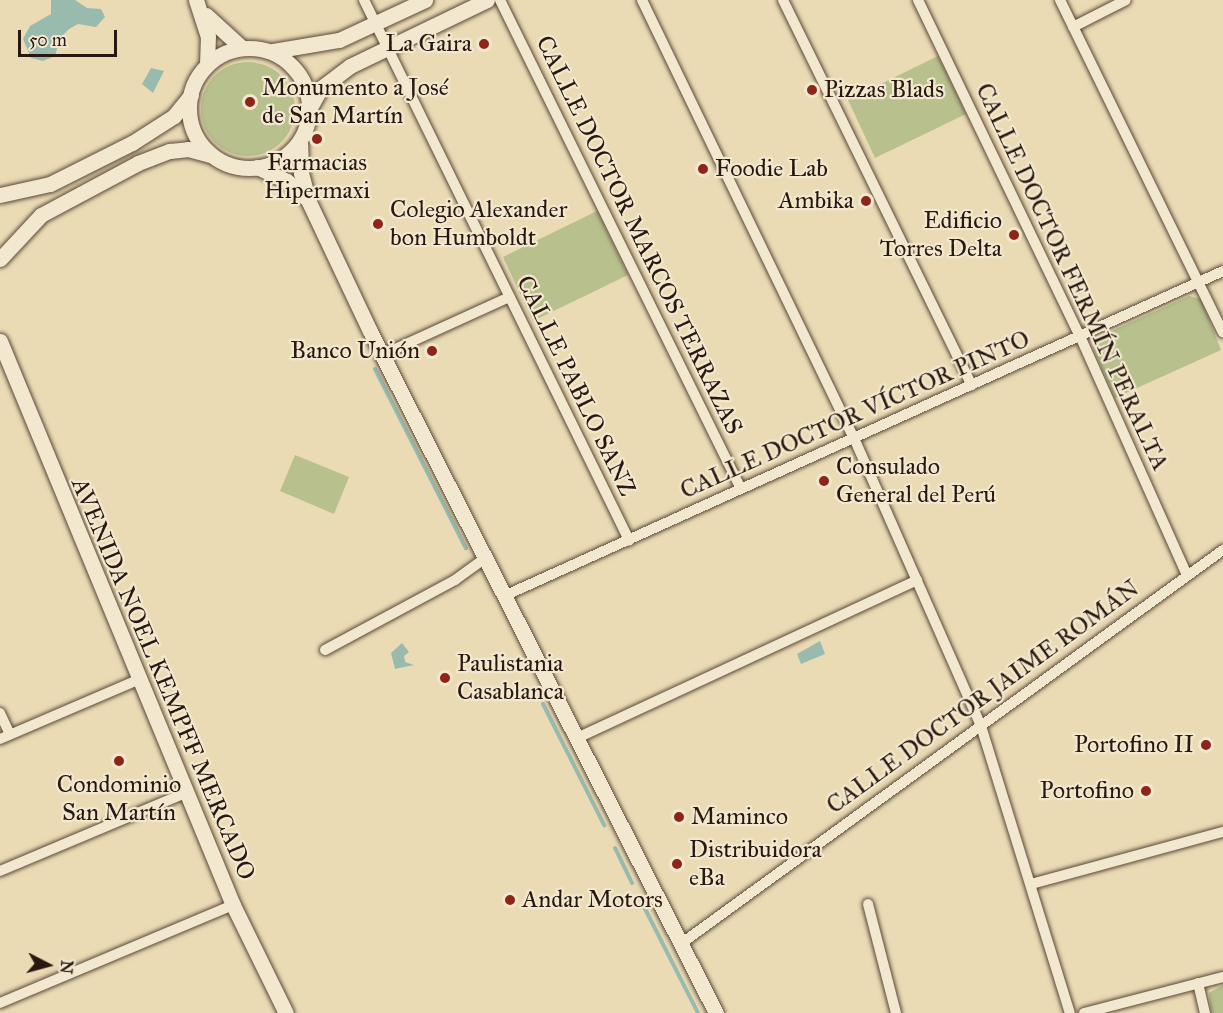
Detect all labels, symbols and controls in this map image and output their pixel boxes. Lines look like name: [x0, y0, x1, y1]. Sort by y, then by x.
scale bar: [21, 18, 120, 56]
text: 50 m: [29, 29, 67, 51]
place label: La Gaira: [386, 30, 472, 58]
street label: CALLE DOCTOR MARCOS TERRAZAS: [530, 31, 748, 439]
marker: La Gaira: [477, 37, 491, 51]
place label: Monumento a José de San Martín: [262, 74, 449, 130]
place label: Pizzas Blads: [824, 76, 944, 104]
street label: CALLE DOCTOR FERMÍN PERALTA: [969, 79, 1175, 475]
marker: Pizzas Blads: [805, 83, 819, 97]
marker: Monumento a José de San Martín: [243, 95, 257, 109]
marker: Farmacias Hipermaxi: [310, 132, 324, 146]
place label: Farmacias Hipermaxi: [264, 149, 370, 205]
place label: Foodie Lab: [715, 155, 828, 183]
marker: Foodie Lab: [696, 162, 710, 176]
place label: Ambika: [778, 187, 854, 215]
marker: Ambika: [859, 194, 873, 208]
place label: Colegio Alexander bon Humboldt: [390, 196, 567, 252]
place label: Edificio Torres Delta: [880, 207, 1002, 263]
marker: Colegio Alexander bon Humboldt: [371, 217, 385, 231]
marker: Edificio Torres Delta: [1007, 228, 1021, 242]
street label: CALLE PABLO SANZ: [510, 271, 642, 501]
street label: CALLE DOCTOR VÍCTOR PINTO: [676, 325, 1034, 505]
place label: Banco Unión: [290, 337, 420, 365]
marker: Banco Unión: [425, 344, 439, 358]
place label: Consulado General del Perú: [836, 453, 996, 509]
street label: AVENIDA NOEL KEMPFF MERCADO: [65, 473, 261, 885]
marker: Consulado General del Perú: [817, 474, 831, 488]
street label: CALLE DOCTOR JAIME ROMÁN: [821, 574, 1145, 820]
place label: Paulistania Casablanca: [457, 650, 564, 706]
marker: Paulistania Casablanca: [438, 671, 452, 685]
place label: Portofino II: [1074, 731, 1194, 759]
marker: Portofino II: [1199, 738, 1213, 752]
marker: Condominio San Martín: [112, 754, 126, 768]
place label: Condominio San Martín: [57, 771, 181, 827]
place label: Portofino: [1040, 777, 1134, 805]
marker: Portofino: [1139, 784, 1153, 798]
place label: Maminco: [691, 803, 788, 831]
marker: Maminco: [672, 810, 686, 824]
place label: Distribuidora eBa: [689, 836, 822, 892]
marker: Distribuidora eBa: [670, 857, 684, 871]
place label: Andar Motors: [522, 886, 663, 914]
marker: Andar Motors: [503, 893, 517, 907]
north arrow: [18, 935, 78, 995]
text: N: [56, 959, 77, 975]

